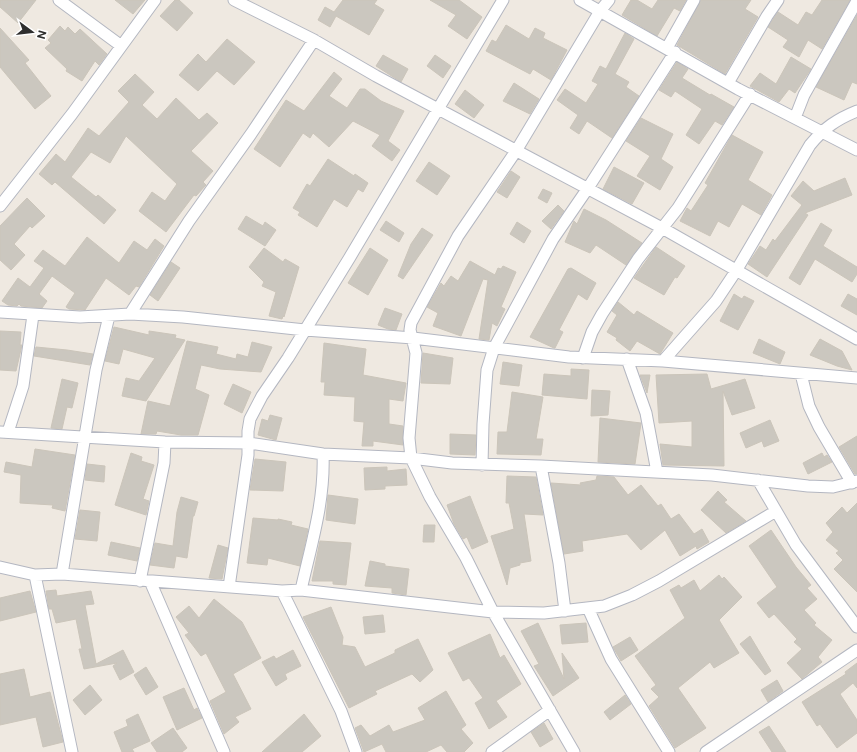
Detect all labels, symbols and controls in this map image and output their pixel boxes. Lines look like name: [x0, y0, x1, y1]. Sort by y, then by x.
north arrow: [12, 12, 52, 52]
text: N: [35, 29, 49, 40]

